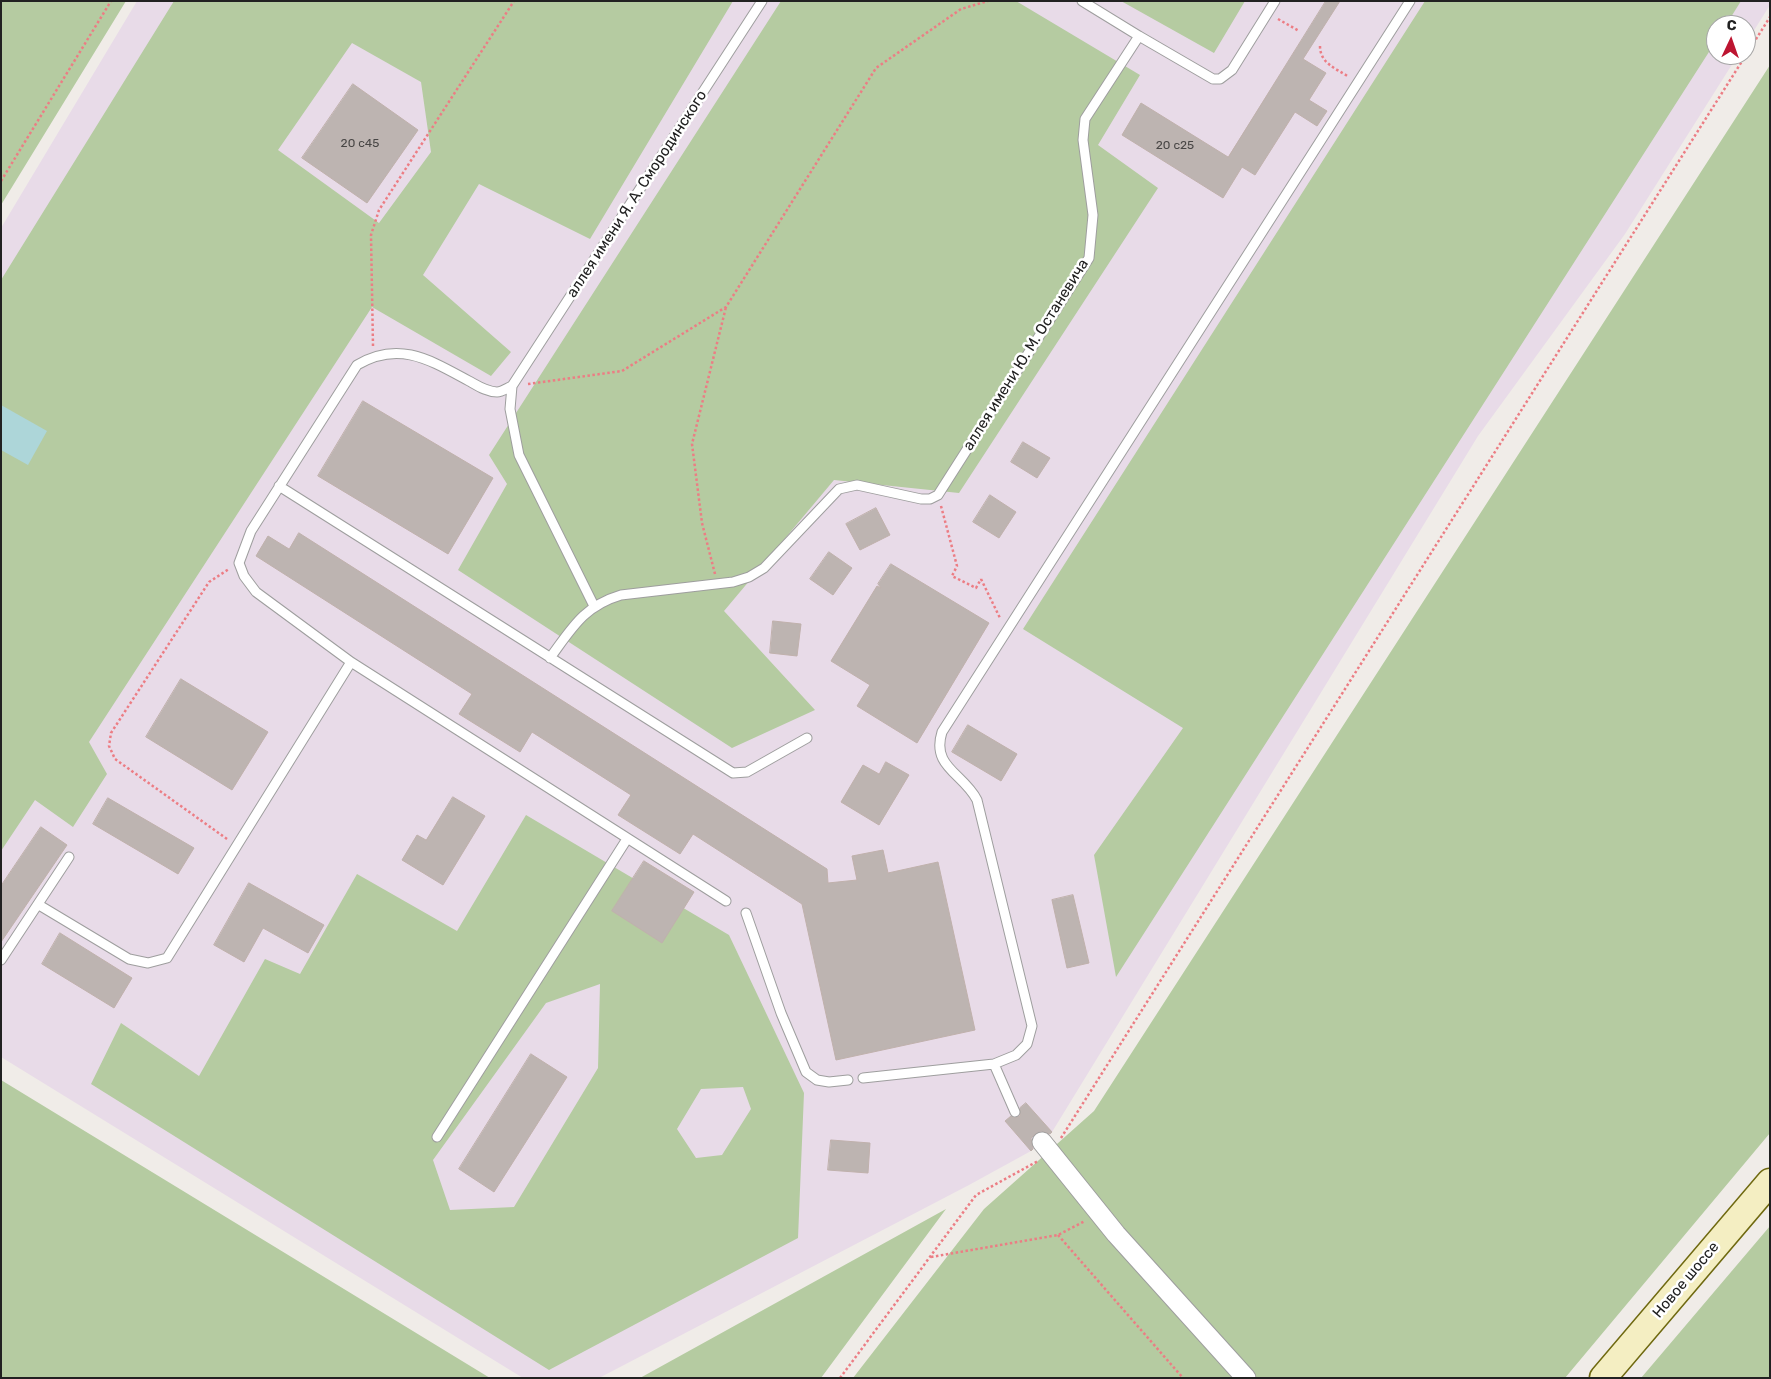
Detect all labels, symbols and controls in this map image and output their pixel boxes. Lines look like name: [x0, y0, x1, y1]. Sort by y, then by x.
north arrow: [1706, 15, 1756, 65]
text: С: [1726, 17, 1737, 34]
street label: аллея имени Я. А. Смородинского: [563, 87, 711, 301]
house number: 20 с45: [341, 137, 379, 151]
house number: 20 с25: [1156, 139, 1194, 153]
street label: аллея имени Ю. М. Останевича: [959, 256, 1093, 454]
street label: Новое шоссе: [1649, 1238, 1723, 1322]

